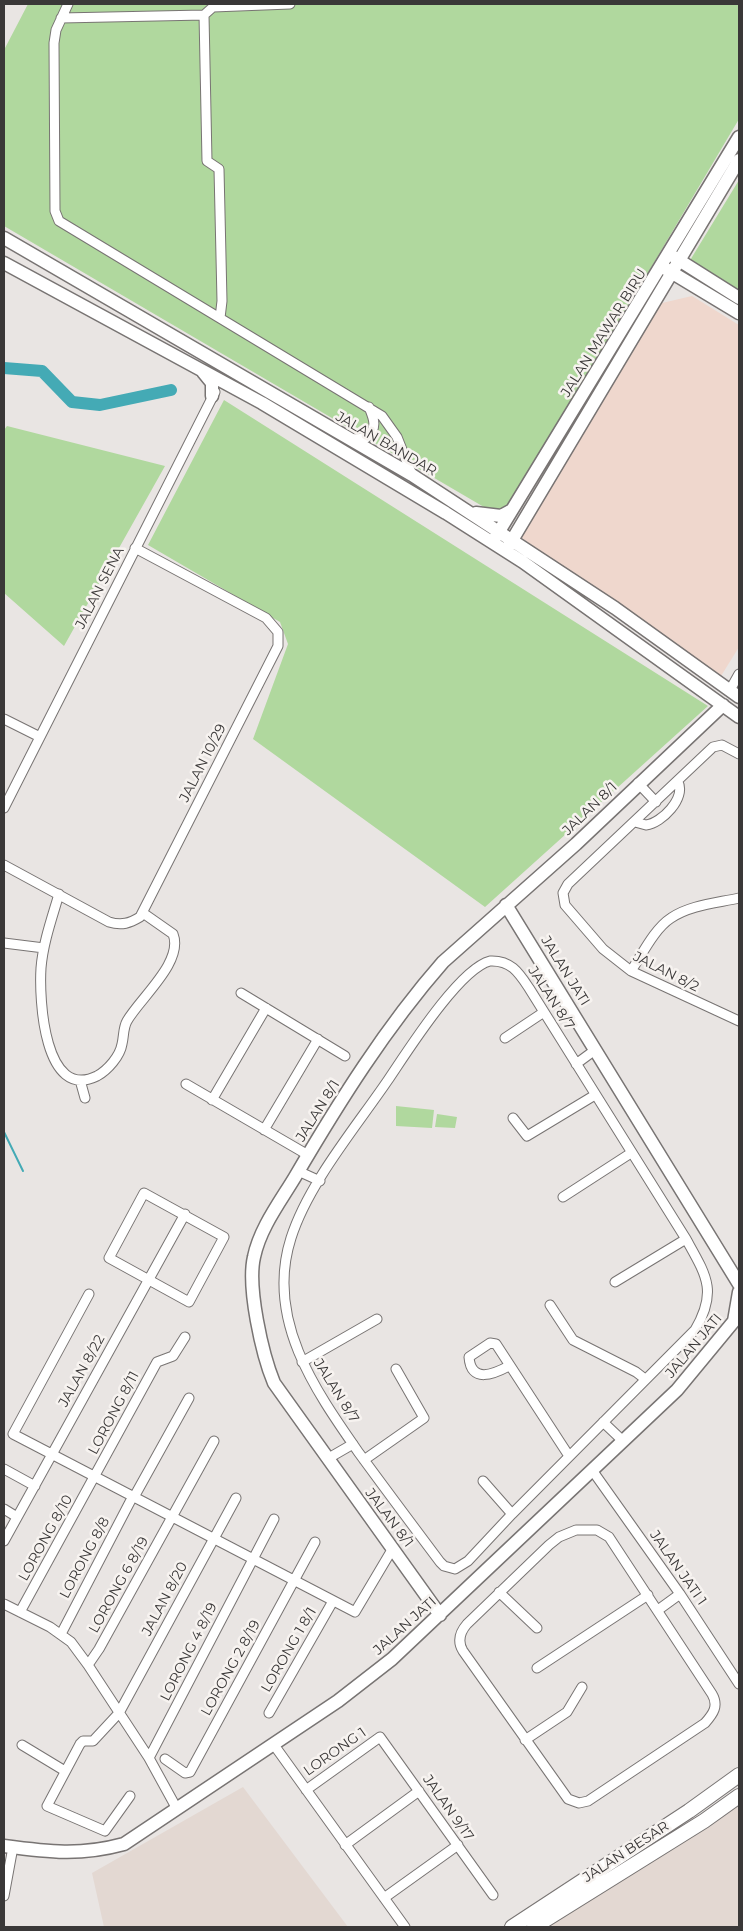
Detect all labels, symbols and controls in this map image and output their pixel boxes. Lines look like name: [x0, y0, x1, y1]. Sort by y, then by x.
street label: JALAN MAWAR BIRU: [558, 266, 650, 400]
street label: JALAN BANDAR: [333, 408, 439, 480]
street label: JALAN SENA: [72, 544, 128, 632]
street label: JALAN 10/29: [176, 721, 230, 805]
street label: JALAN 8/1: [559, 779, 621, 839]
street label: JALAN JATI: [537, 933, 593, 1009]
street label: JALAN 8/2: [630, 948, 702, 996]
street label: JALAN 8/7: [524, 963, 578, 1033]
street label: JALAN 8/1: [293, 1077, 343, 1145]
street label: JALAN JATI: [662, 1310, 726, 1382]
street label: JALAN 8/22: [55, 1332, 109, 1410]
street label: JALAN 8/7: [310, 1356, 362, 1426]
street label: LORONG 8/11: [85, 1369, 143, 1457]
street label: JALAN 8/1: [361, 1485, 417, 1551]
street label: LORONG 8/10: [15, 1492, 77, 1584]
street label: LORONG 8/8: [57, 1514, 113, 1602]
street label: JALAN JATI 1: [646, 1527, 710, 1609]
street label: LORONG 6 8/19: [86, 1534, 152, 1636]
street label: JALAN 8/20: [139, 1559, 191, 1639]
street label: JALAN JATI: [370, 1593, 440, 1659]
street label: LORONG 4 8/19: [157, 1600, 221, 1704]
street label: LORONG 1 8/1: [258, 1605, 320, 1695]
street label: LORONG 2 8/19: [198, 1617, 264, 1719]
street label: LORONG 1: [300, 1724, 370, 1780]
street label: JALAN 9/17: [419, 1772, 477, 1844]
street label: JALAN BESAR: [580, 1818, 672, 1886]

